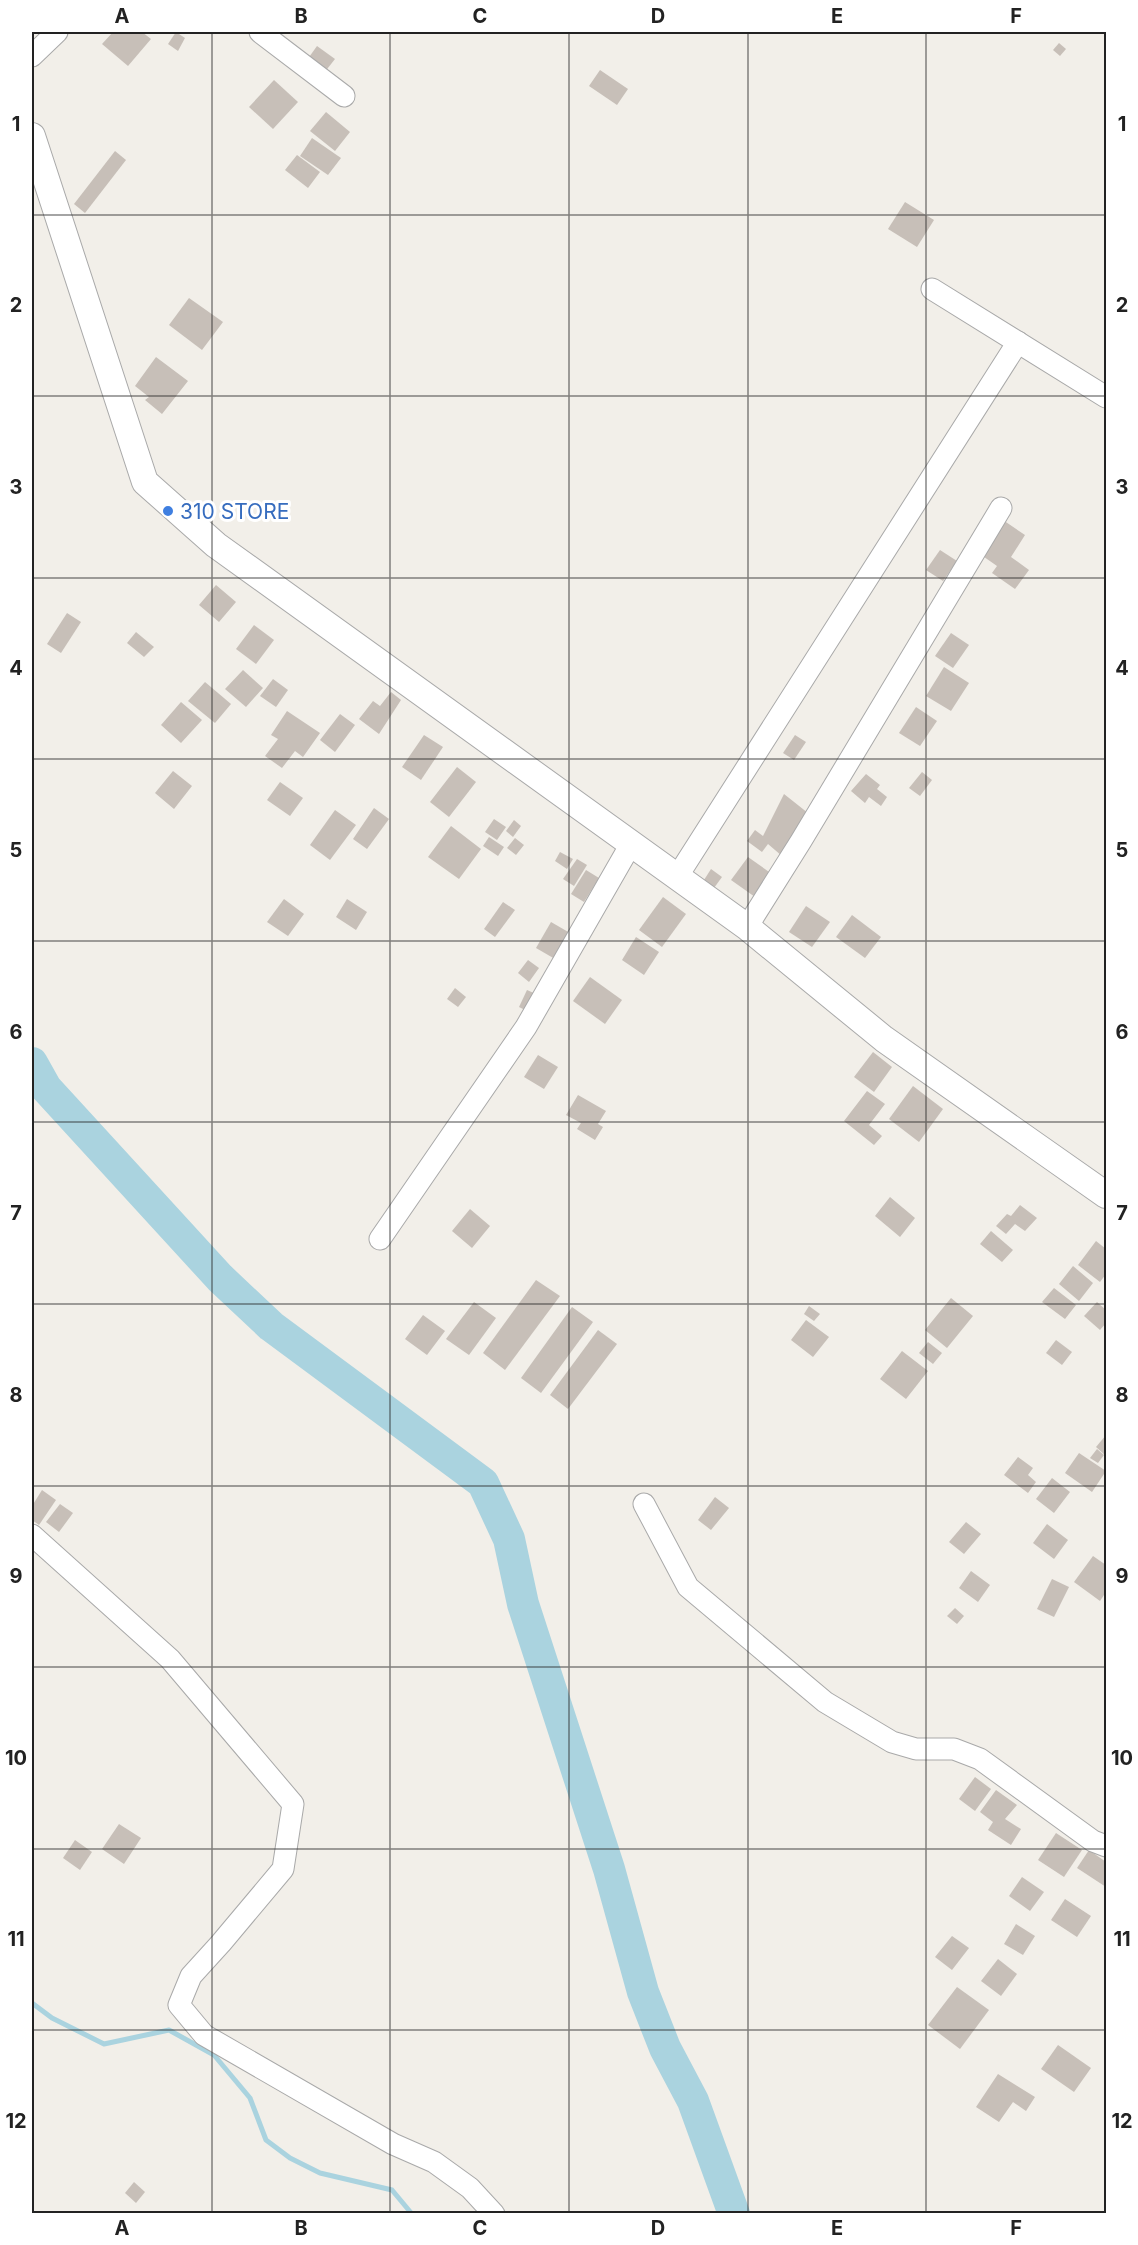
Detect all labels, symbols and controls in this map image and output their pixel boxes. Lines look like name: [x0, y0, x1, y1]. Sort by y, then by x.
text: A: [115, 4, 130, 28]
text: B: [294, 4, 308, 28]
text: C: [473, 4, 487, 28]
text: D: [651, 4, 665, 28]
text: E: [831, 4, 843, 28]
text: F: [1010, 4, 1022, 28]
text: 1: [12, 112, 20, 136]
text: 1: [1118, 112, 1126, 136]
text: 2: [10, 293, 22, 317]
text: 2: [1116, 293, 1128, 317]
text: 3: [10, 475, 22, 499]
text: 3: [1116, 475, 1128, 499]
place label: 310 STORE: [180, 499, 289, 524]
marker: 310 STORE: [161, 504, 175, 518]
text: 4: [9, 656, 23, 680]
text: 4: [1115, 656, 1129, 680]
text: 5: [10, 838, 22, 862]
text: 5: [1116, 838, 1128, 862]
text: 6: [10, 1020, 23, 1044]
text: 6: [1116, 1020, 1129, 1044]
text: 7: [10, 1201, 22, 1225]
text: 7: [1116, 1201, 1128, 1225]
text: 8: [9, 1383, 23, 1407]
text: 8: [1115, 1383, 1129, 1407]
text: 9: [10, 1564, 23, 1588]
text: 9: [1116, 1564, 1129, 1588]
text: 10: [5, 1746, 27, 1770]
text: 10: [1111, 1746, 1133, 1770]
text: 11: [7, 1927, 25, 1951]
text: 11: [1113, 1927, 1131, 1951]
text: 12: [5, 2109, 27, 2133]
text: 12: [1111, 2109, 1133, 2133]
text: A: [115, 2216, 130, 2240]
text: B: [294, 2216, 308, 2240]
text: C: [473, 2216, 487, 2240]
text: D: [651, 2216, 665, 2240]
text: E: [831, 2216, 843, 2240]
text: F: [1010, 2216, 1022, 2240]

